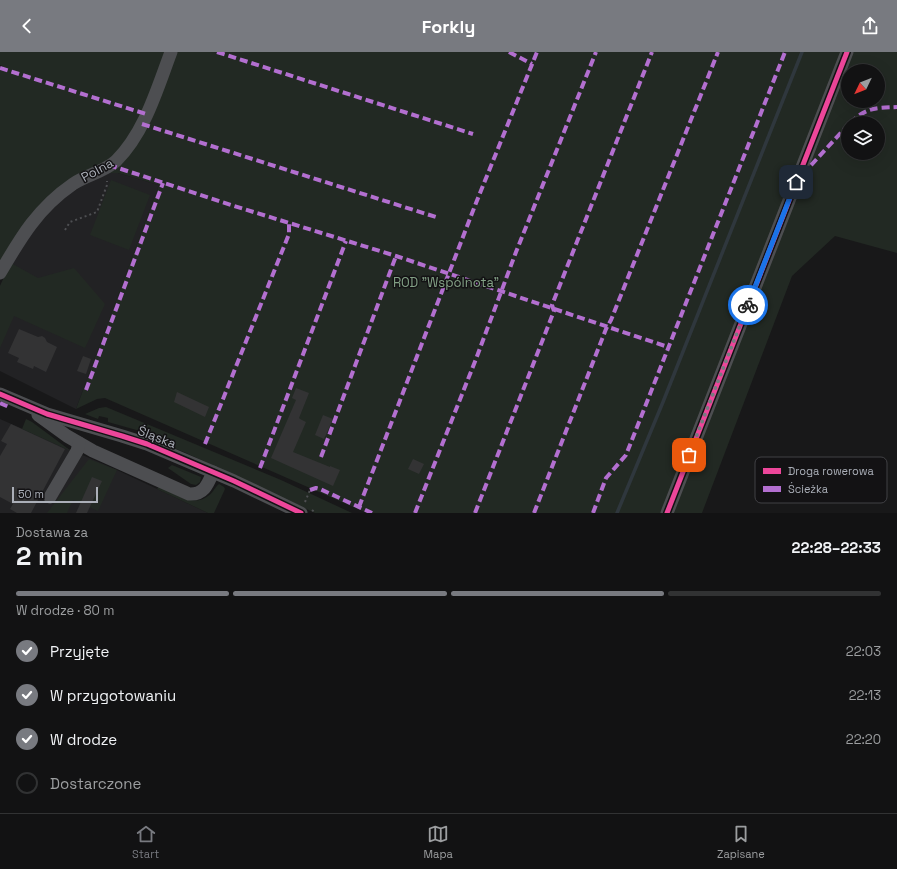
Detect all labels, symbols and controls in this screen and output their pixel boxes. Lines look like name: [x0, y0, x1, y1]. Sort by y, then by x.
icon: back: [16, 15, 38, 37]
text: Forkly: [422, 15, 475, 38]
icon: share: [859, 15, 881, 37]
north arrow: [841, 64, 885, 108]
map controls: [841, 64, 885, 160]
button: layers: [841, 116, 885, 160]
street label: Polna: [78, 154, 117, 186]
pin: [779, 165, 813, 199]
icon: home: [785, 171, 807, 193]
park label: ROD "Wspólnota": [393, 274, 499, 291]
courier: [728, 285, 768, 325]
icon: bike: [737, 294, 759, 316]
street label: Śląska: [135, 422, 179, 452]
pin: [672, 438, 706, 472]
icon: bag: [678, 444, 700, 466]
legend: [755, 457, 887, 503]
text: Droga rowerowa: [788, 464, 874, 478]
text: Ścieżka: [788, 481, 829, 496]
scale bar: [12, 485, 98, 504]
text: 50 m: [18, 487, 44, 501]
text: Dostawa za: [16, 524, 88, 541]
text: 22:28–22:33: [792, 538, 881, 557]
text: 2 min: [16, 539, 83, 573]
text: W drodze · 80 m: [16, 602, 114, 619]
icon: check: [16, 640, 38, 662]
text: Przyjęte: [50, 642, 109, 661]
text: 22:03: [846, 643, 881, 660]
icon: check: [16, 684, 38, 706]
text: W przygotowaniu: [50, 686, 176, 705]
text: 22:13: [849, 687, 881, 704]
icon: check: [16, 728, 38, 750]
text: W drodze: [50, 730, 117, 749]
text: 22:20: [846, 731, 881, 748]
text: Dostarczone: [50, 774, 141, 793]
tab: Start: [132, 823, 159, 861]
tab: Mapa: [424, 823, 453, 861]
tab: Zapisane: [717, 823, 765, 861]

